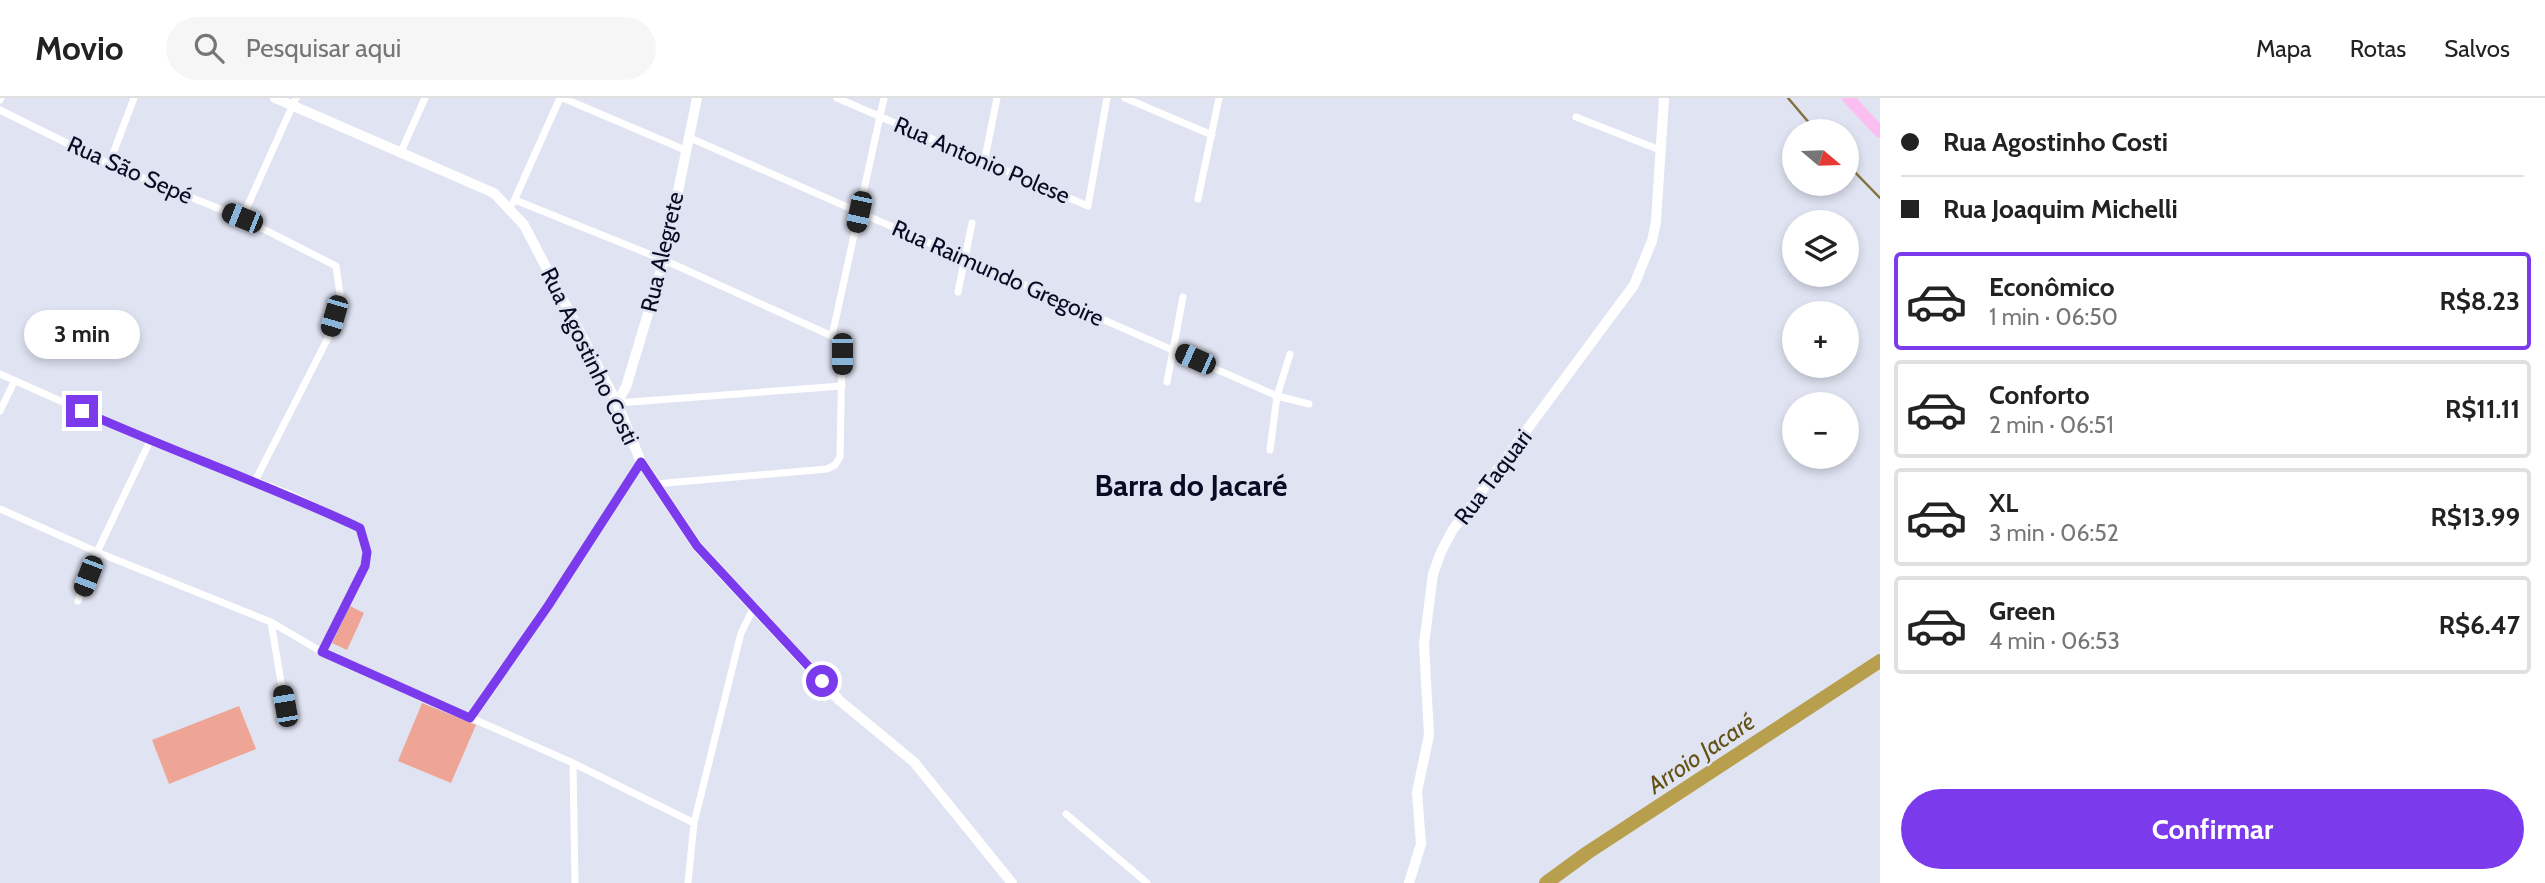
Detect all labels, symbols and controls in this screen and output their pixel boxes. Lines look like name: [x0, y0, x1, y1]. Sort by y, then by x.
search box: [166, 17, 656, 80]
text: Movio: [35, 28, 124, 68]
icon: search: [190, 29, 228, 67]
text: Pesquisar aqui: [246, 32, 401, 64]
text: Mapa: [2256, 34, 2312, 63]
text: Rotas: [2350, 34, 2406, 63]
text: Salvos: [2444, 34, 2510, 63]
street label: Rua Antonio Polese: [890, 110, 1074, 210]
north arrow: [1782, 119, 1858, 196]
map controls: [1782, 119, 1859, 469]
text: Rua Agostinho Costi: [1943, 126, 2168, 158]
street label: Rua São Sepé: [63, 130, 197, 210]
street label: Rua Alegrete: [635, 189, 689, 315]
car: [845, 189, 874, 235]
text: Rua Joaquim Michelli: [1943, 193, 2178, 225]
car: [219, 200, 266, 236]
button: layers: [1782, 210, 1859, 287]
street label: Rua Raimundo Gregoire: [888, 214, 1108, 332]
street label: Rua Agostinho Costi: [535, 263, 645, 449]
icon: car: [1905, 270, 1968, 333]
text: Econômico: [1989, 271, 2115, 303]
text: R$8.23: [2439, 285, 2520, 317]
car: [319, 293, 350, 339]
button: +: [1782, 301, 1859, 378]
text: 1 min · 06:50: [1989, 303, 2118, 331]
callout: 3 min: [24, 310, 140, 358]
text: 3 min: [54, 320, 110, 348]
car: [832, 333, 853, 375]
car: [1172, 341, 1219, 377]
icon: car: [1905, 378, 1968, 441]
text: Conforto: [1989, 379, 2090, 411]
button: −: [1782, 392, 1859, 469]
text: R$11.11: [2445, 393, 2520, 425]
route end: [66, 395, 98, 427]
text: 2 min · 06:51: [1989, 411, 2114, 439]
street label: Rua Taquari: [1448, 424, 1538, 530]
district label: Barra do Jacaré: [1095, 467, 1287, 504]
icon: car: [1905, 486, 1968, 549]
text: XL: [1989, 487, 2018, 519]
text: R$13.99: [2430, 501, 2520, 533]
text: 3 min · 06:52: [1989, 519, 2119, 547]
car: [71, 553, 106, 599]
icon: car: [1905, 594, 1968, 657]
text: Green: [1989, 595, 2056, 627]
text: R$6.47: [2439, 609, 2520, 641]
text: 4 min · 06:53: [1989, 627, 2120, 655]
route start: [806, 665, 838, 697]
car: [272, 683, 299, 729]
water label: Arroio Jacaré: [1641, 707, 1760, 800]
button: Confirmar: [1901, 789, 2524, 869]

